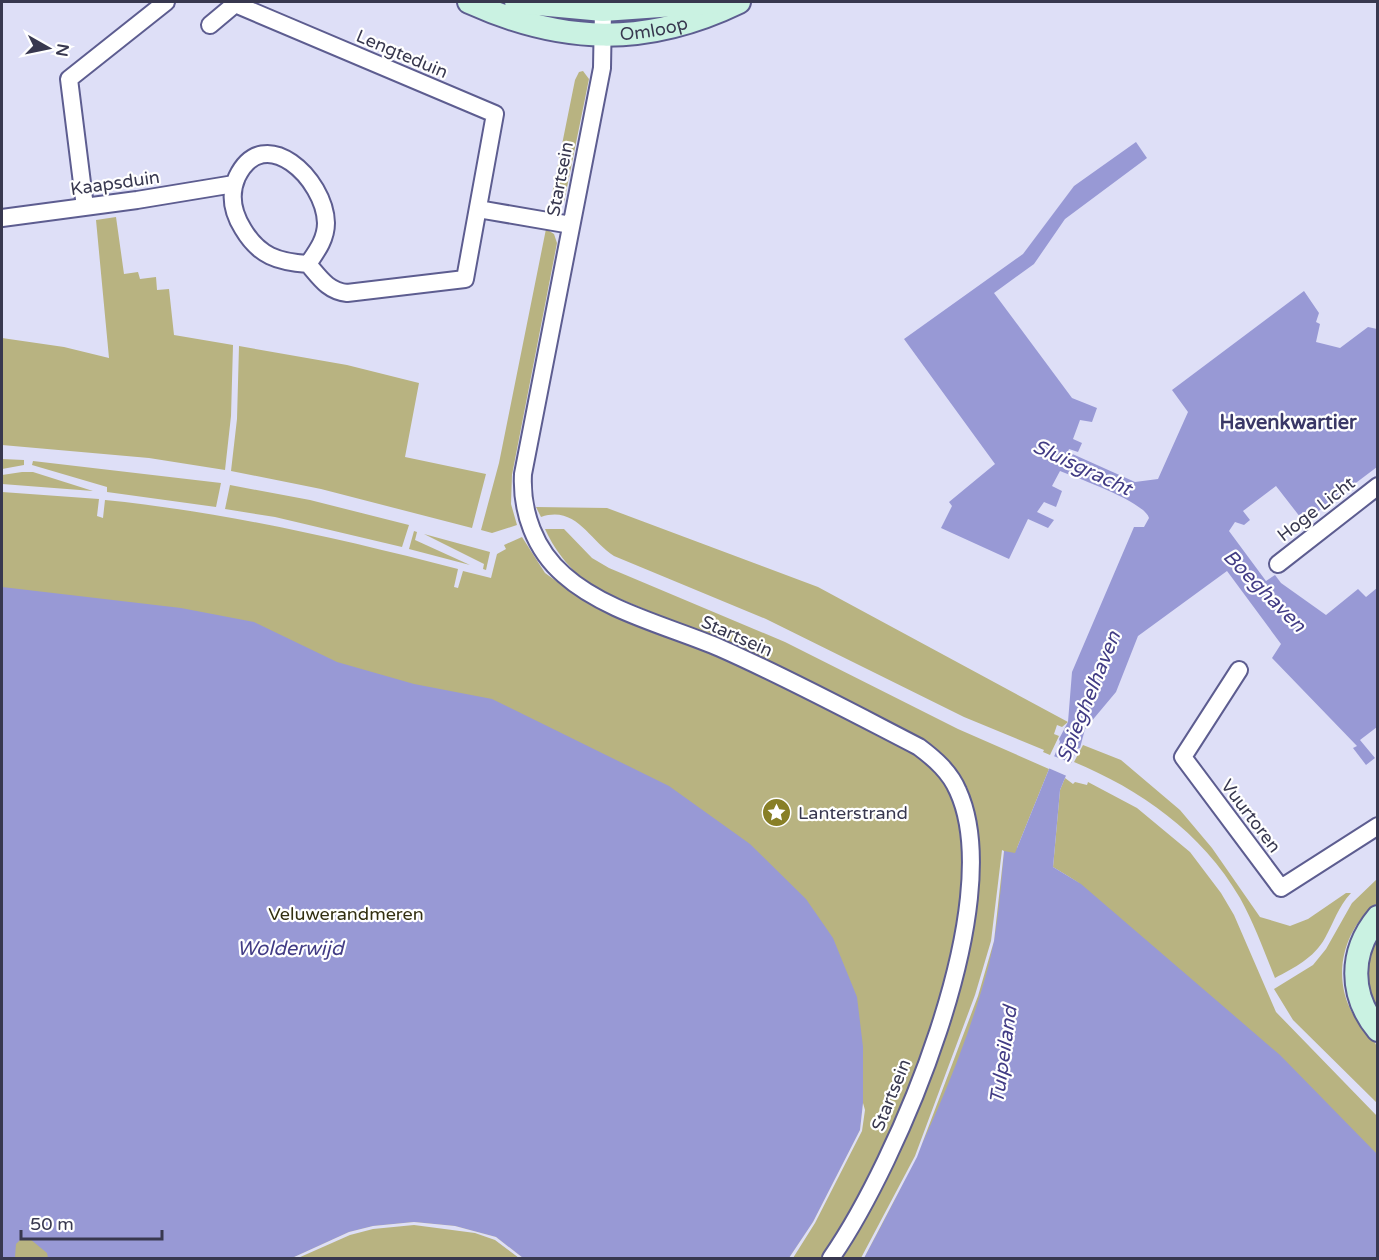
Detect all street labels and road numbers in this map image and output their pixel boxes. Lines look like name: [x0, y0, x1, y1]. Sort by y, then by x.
street label: Omloop: [619, 12, 690, 45]
street label: Lengteduin: [353, 25, 451, 83]
street label: Startsein: [542, 140, 578, 218]
street label: Kaapsduin: [69, 166, 161, 200]
street label: Hoge Licht: [1273, 472, 1359, 546]
street label: Startsein: [698, 611, 776, 661]
street label: Vuurtoren: [1216, 775, 1286, 857]
street label: Startsein: [867, 1056, 915, 1134]

